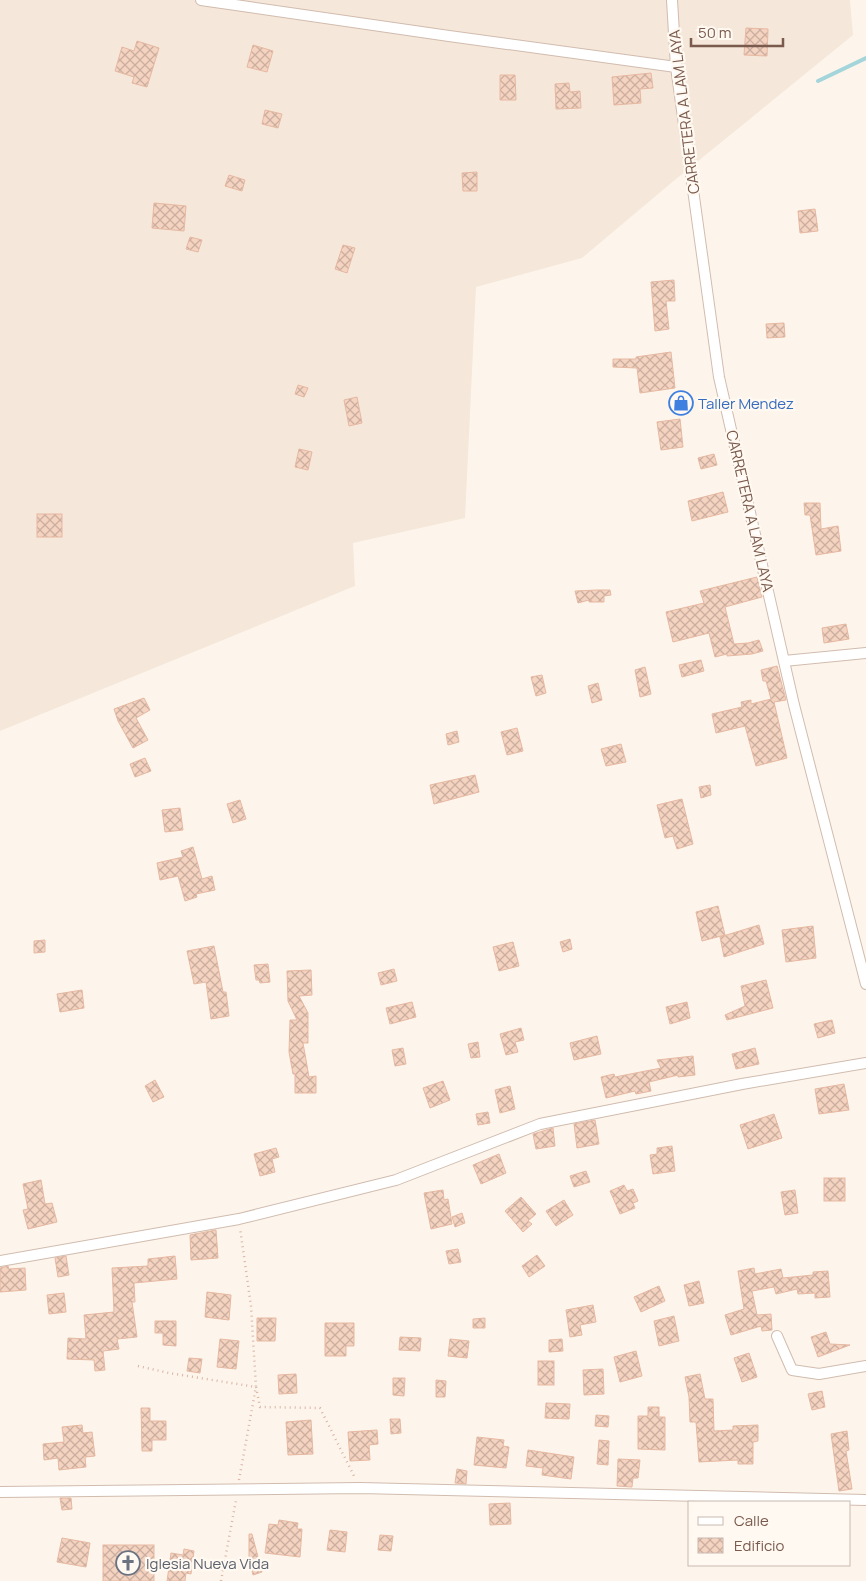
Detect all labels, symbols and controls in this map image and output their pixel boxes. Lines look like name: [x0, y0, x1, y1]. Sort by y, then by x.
scale bar: [691, 15, 784, 47]
text: 50 m: [698, 22, 732, 43]
street label: CARRETERA A LAM LAYA: [663, 28, 704, 195]
shop icon: Taller Mendez: [668, 390, 694, 416]
place label: Taller Mendez: [698, 393, 794, 414]
street label: CARRETERA A LAM LAYA: [721, 428, 779, 594]
legend: [688, 1501, 851, 1566]
text: Calle: [734, 1510, 769, 1531]
text: Edificio: [734, 1535, 785, 1556]
church icon: Iglesia Nueva Vida: [115, 1550, 141, 1576]
place label: Iglesia Nueva Vida: [146, 1553, 269, 1574]

